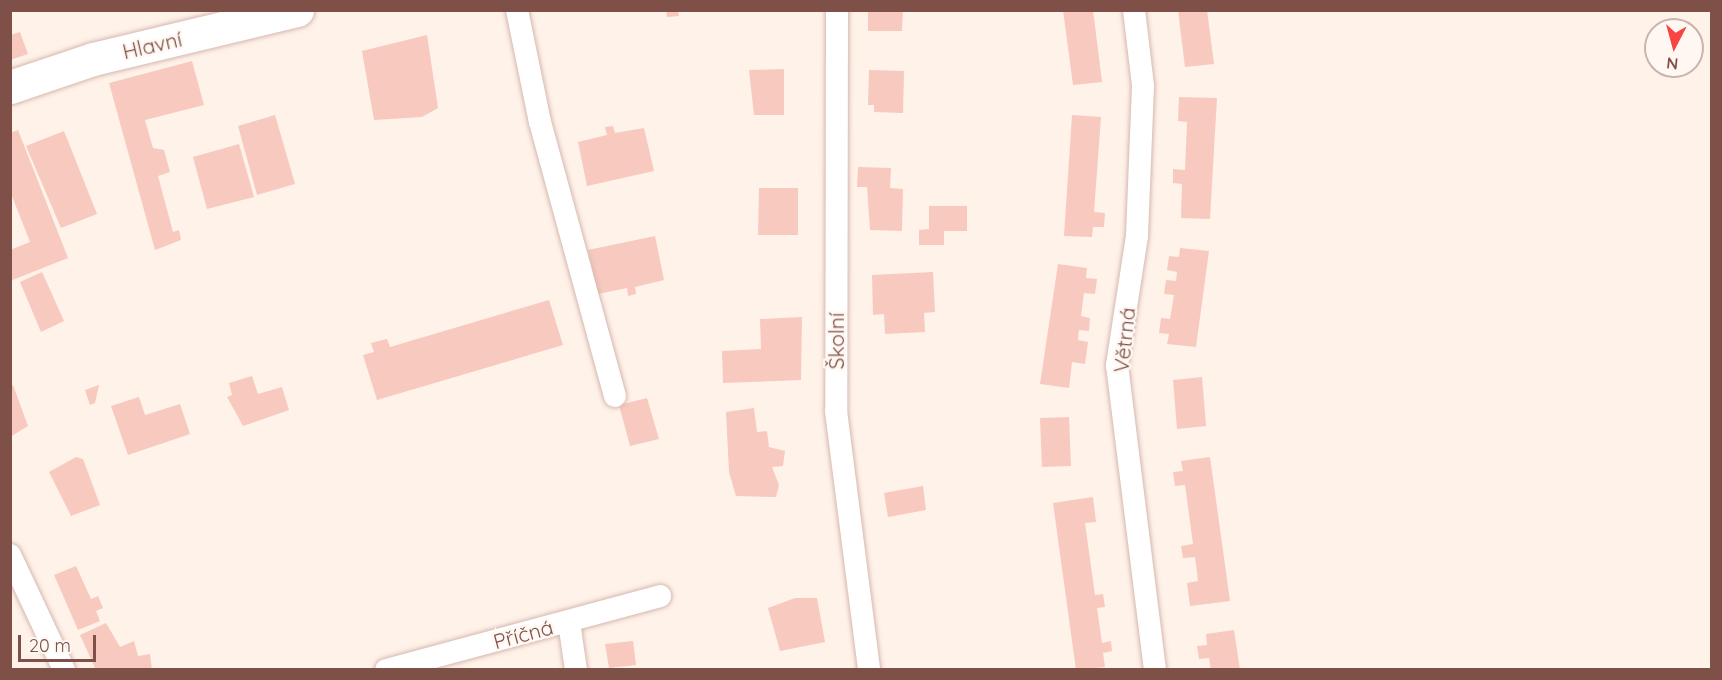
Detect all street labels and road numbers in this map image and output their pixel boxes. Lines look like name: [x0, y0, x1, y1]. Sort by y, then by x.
street label: Hlavní: [120, 26, 184, 64]
street label: Větrná: [1108, 306, 1140, 374]
street label: Školní: [823, 313, 849, 369]
street label: Příčná: [490, 614, 556, 654]

